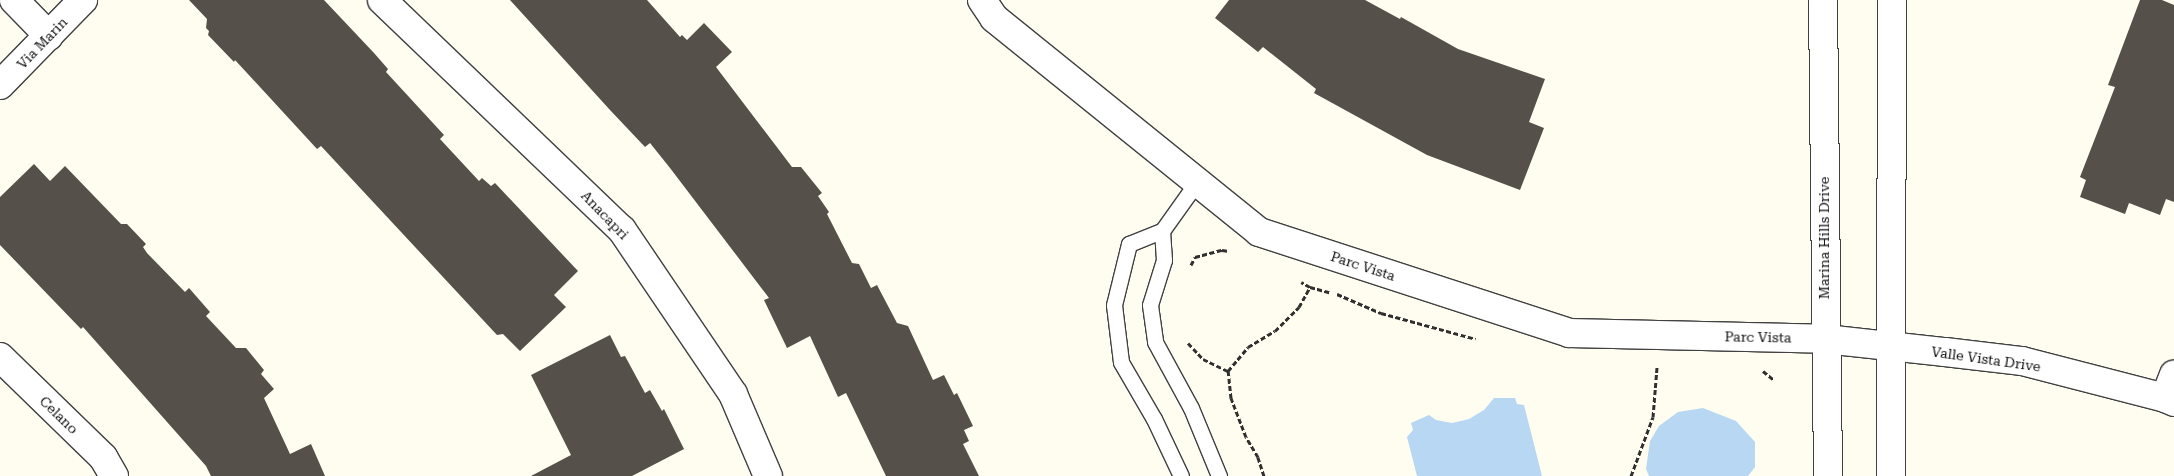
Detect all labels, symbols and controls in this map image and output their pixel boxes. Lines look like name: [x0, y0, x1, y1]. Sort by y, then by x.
street label: Via Marin: [13, 14, 71, 72]
street label: Marina Hills Drive: [1816, 177, 1832, 299]
street label: Anacapri: [578, 187, 632, 243]
street label: Parc Vista: [1329, 248, 1397, 284]
street label: Parc Vista: [1724, 328, 1792, 346]
street label: Valle Vista Drive: [1930, 343, 2042, 375]
street label: Celano: [36, 393, 82, 437]

